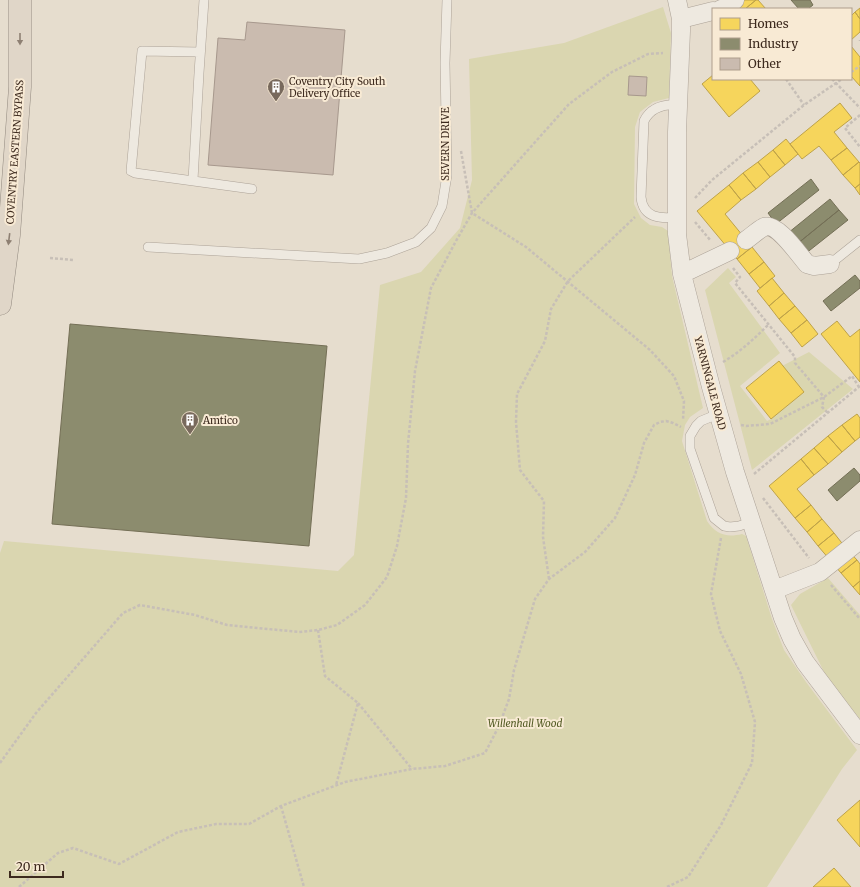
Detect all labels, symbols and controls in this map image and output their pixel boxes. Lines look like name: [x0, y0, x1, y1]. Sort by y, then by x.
legend: [712, 8, 852, 80]
text: Homes: [748, 16, 789, 31]
one-way arrow: [17, 33, 23, 46]
text: Industry: [748, 36, 798, 51]
text: Other: [748, 56, 782, 71]
place label: Coventry City South Delivery Office: [289, 75, 386, 100]
building icon: Coventry City South Delivery Office: [266, 77, 286, 102]
street label: COVENTRY EASTERN BYPASS: [3, 79, 27, 225]
street label: SEVERN DRIVE: [439, 106, 452, 181]
one-way arrow: [6, 233, 12, 245]
street label: YARNINGALE ROAD: [691, 334, 729, 432]
building icon: Amtico: [180, 410, 200, 435]
place label: Amtico: [202, 414, 238, 427]
park label: Willenhall Wood: [488, 717, 562, 730]
scale bar: [10, 853, 63, 879]
text: 20 m: [16, 859, 45, 874]

